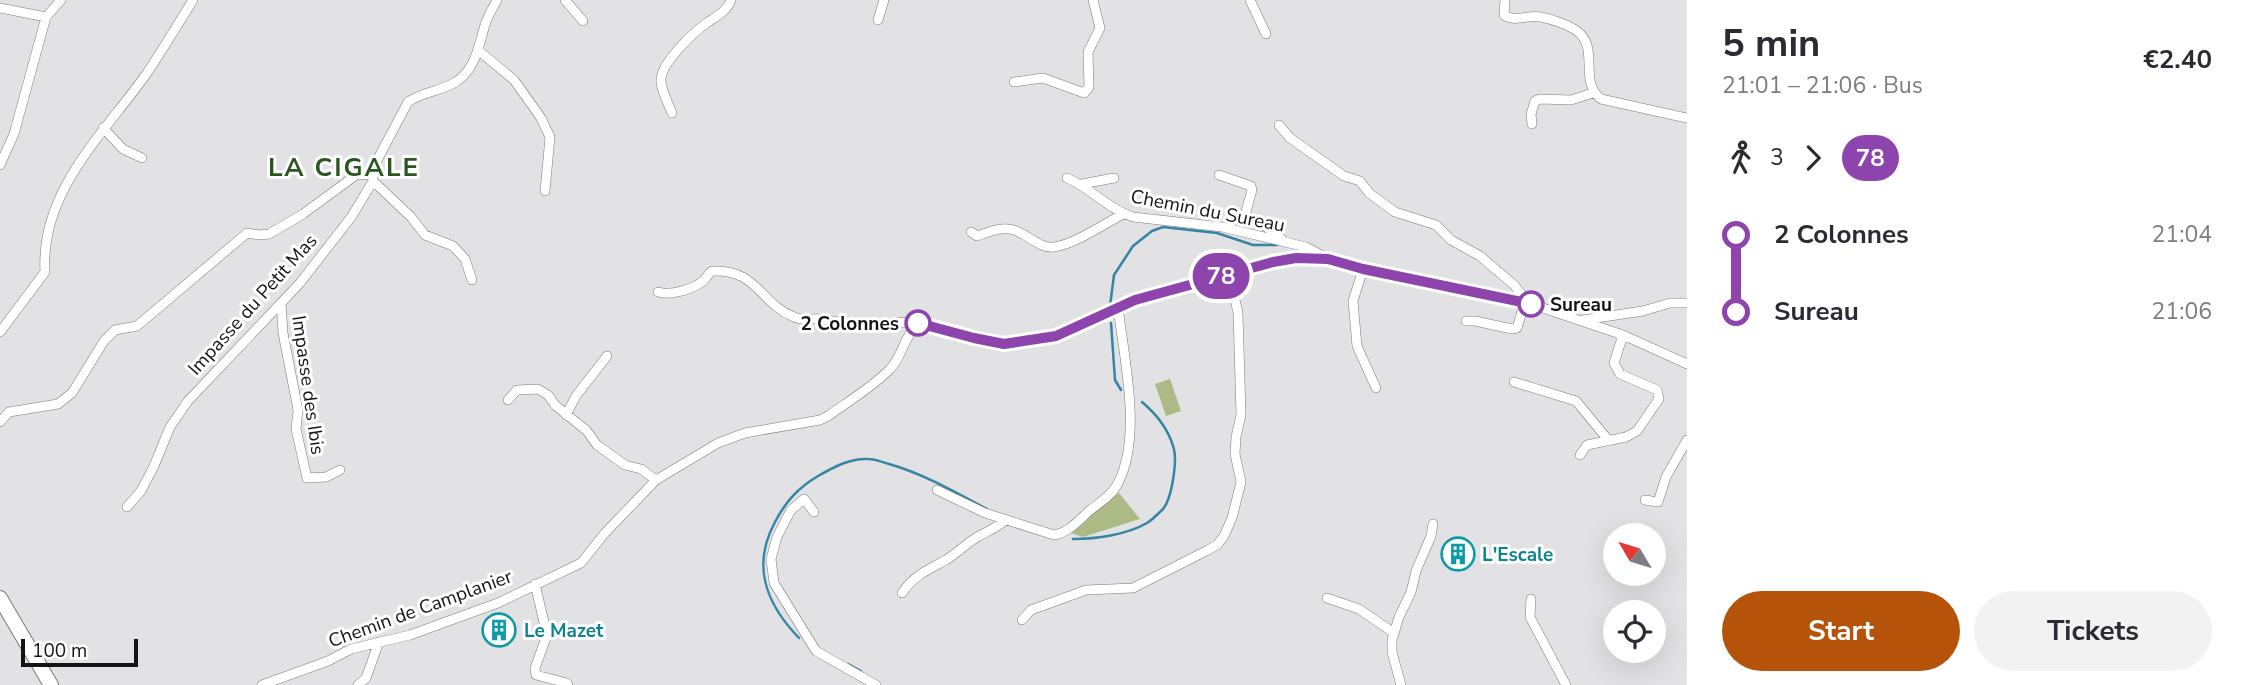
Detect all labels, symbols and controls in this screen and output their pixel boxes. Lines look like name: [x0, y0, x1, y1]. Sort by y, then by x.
text: 5 min: [1722, 18, 1820, 69]
text: €2.40: [2143, 42, 2212, 77]
text: 21:01 – 21:06 · Bus: [1722, 70, 1923, 101]
icon: walk: [1722, 139, 1760, 177]
icon: forward: [1794, 139, 1832, 177]
text: 3: [1770, 142, 1784, 173]
text: 78: [1856, 142, 1885, 174]
district label: LA CIGALE: [268, 150, 420, 185]
street label: Chemin du Sureau: [1129, 183, 1287, 239]
text: 2 Colonnes: [1774, 217, 1909, 252]
text: 21:04: [2152, 219, 2212, 250]
street label: Impasse du Petit Mas: [182, 228, 323, 381]
line badge: 78: [1190, 253, 1252, 299]
text: 78: [1207, 260, 1235, 292]
marker: Sureau: [1518, 291, 1544, 317]
place label: Sureau: [1550, 292, 1612, 318]
text: Sureau: [1774, 294, 1859, 329]
text: 21:06: [2152, 296, 2212, 327]
marker: 2 Colonnes: [905, 310, 931, 336]
place label: 2 Colonnes: [801, 311, 899, 337]
street label: Impasse des Ibis: [285, 314, 331, 456]
north arrow: [1603, 523, 1666, 586]
map controls: [1603, 523, 1666, 663]
building icon: L'Escale: [1439, 535, 1477, 573]
place label: L'Escale: [1482, 542, 1553, 568]
street label: Chemin de Camplanier: [325, 564, 516, 654]
button: Start: [1722, 591, 1960, 671]
button: Tickets: [1974, 591, 2212, 671]
button: locate: [1603, 600, 1666, 663]
building icon: Le Mazet: [480, 611, 518, 649]
place label: Le Mazet: [524, 618, 604, 644]
scale bar: [21, 636, 138, 668]
text: 100 m: [32, 638, 87, 664]

